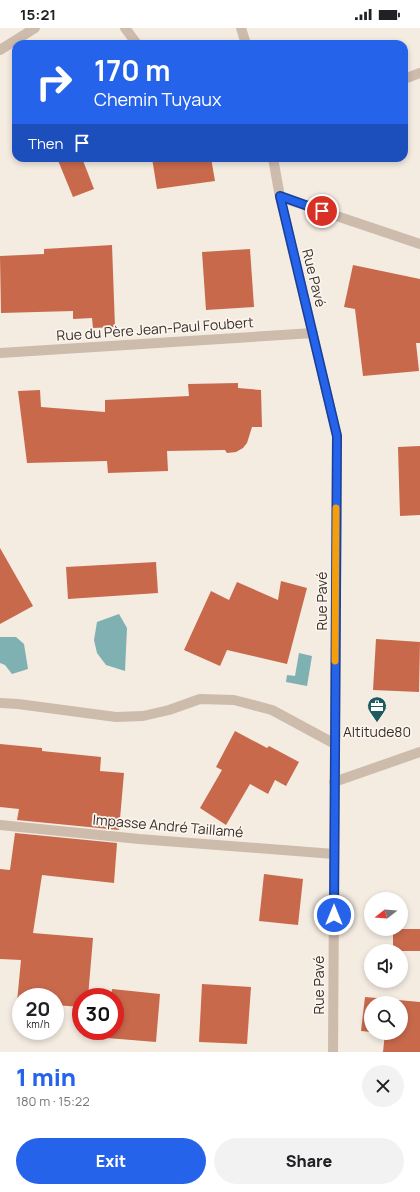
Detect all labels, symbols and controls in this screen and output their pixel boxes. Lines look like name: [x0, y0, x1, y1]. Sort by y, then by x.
text: 15:21: [20, 4, 56, 25]
text: 170 m: [94, 51, 170, 89]
icon: right: [28, 56, 80, 108]
text: Chemin Tuyaux: [94, 87, 221, 111]
icon: arrive: [71, 132, 93, 154]
text: Then: [28, 133, 63, 154]
pin: [305, 194, 339, 228]
icon: arrive: [311, 200, 333, 222]
street label: Rue Pavé: [298, 247, 331, 309]
street label: Rue du Père Jean-Paul Foubert: [56, 312, 254, 345]
street label: Rue Pavé: [312, 571, 331, 631]
office icon: Altitude80: [366, 695, 388, 723]
place label: Altitude80: [343, 722, 411, 741]
street label: Impasse André Taillamé: [92, 809, 244, 842]
north arrow: [364, 892, 408, 936]
map controls: [364, 892, 408, 1040]
position arrow: [313, 894, 355, 936]
button: sound: [364, 944, 408, 988]
street label: Rue Pavé: [309, 955, 328, 1015]
speed limit sign: 30: [72, 988, 124, 1040]
text: 20: [25, 995, 51, 1022]
button: search: [364, 996, 408, 1040]
text: km/h: [26, 1017, 50, 1031]
text: 1 min: [16, 1060, 76, 1093]
button: close: [362, 1065, 404, 1107]
text: 180 m · 15:22: [16, 1092, 90, 1110]
button: Exit: [16, 1138, 206, 1184]
button: Share: [214, 1138, 404, 1184]

